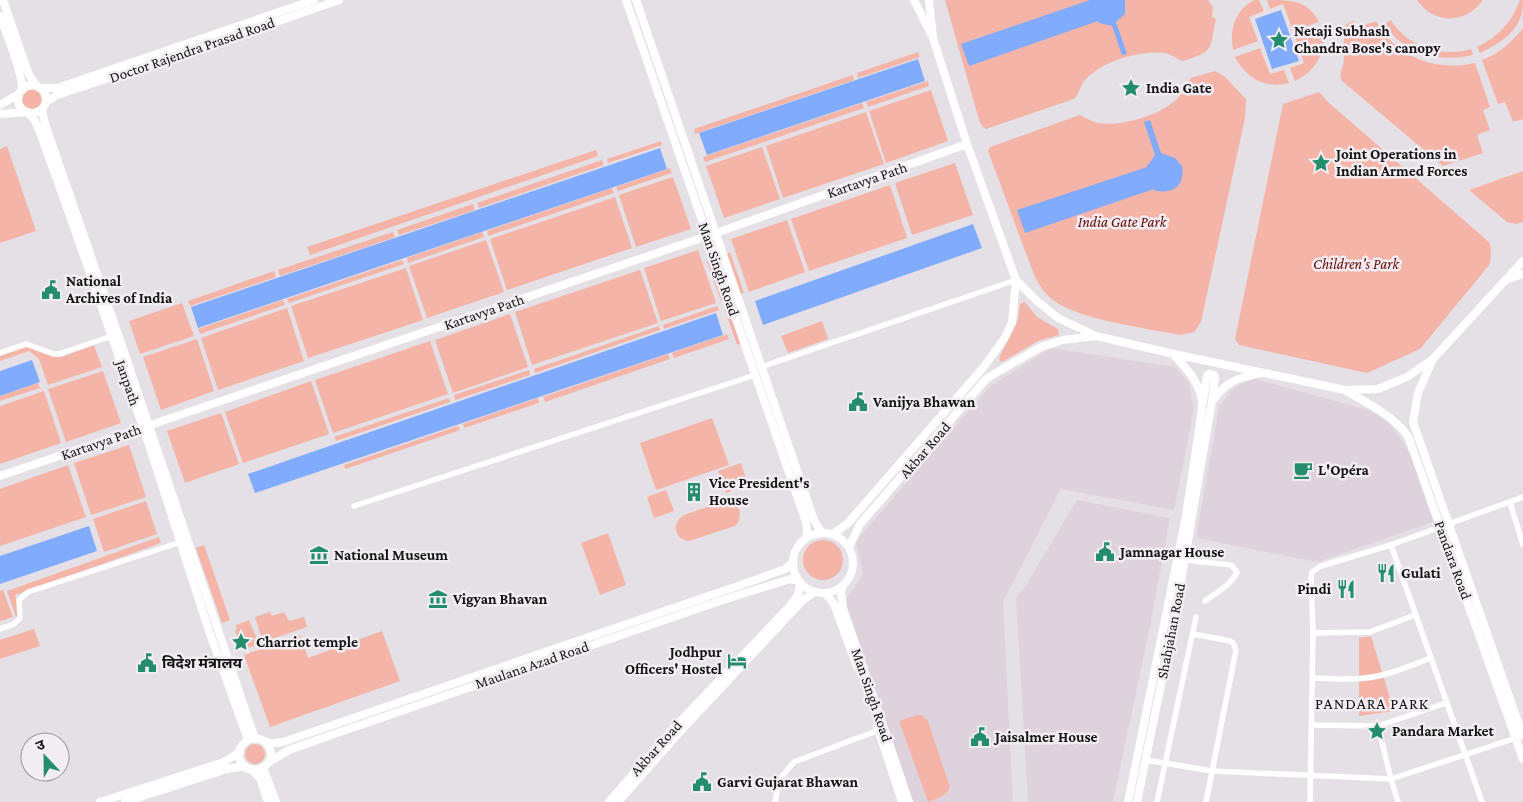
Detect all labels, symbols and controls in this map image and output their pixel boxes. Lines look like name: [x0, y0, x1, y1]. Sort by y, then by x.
street label: Doctor Rajendra Prasad Road: [107, 14, 277, 87]
place label: Netaji Subhash Chandra Bose's canopy: [1294, 23, 1441, 56]
place icon: Netaji Subhash Chandra Bose's canopy: [1268, 29, 1290, 51]
place icon: India Gate: [1120, 77, 1142, 99]
place label: India Gate: [1146, 80, 1212, 96]
place label: Joint Operations in Indian Armed Forces: [1334, 146, 1467, 179]
place icon: Joint Operations in Indian Armed Forces: [1310, 152, 1332, 174]
street label: Kartavya Path: [825, 159, 909, 202]
park label: India Gate Park: [1078, 214, 1168, 230]
street label: Man Singh Road: [695, 220, 743, 318]
park label: Children's Park: [1313, 256, 1400, 272]
place label: National Archives of India: [65, 273, 173, 306]
public building icon: National Archives of India: [40, 279, 62, 301]
street label: Kartavya Path: [442, 291, 526, 334]
street label: Janpath: [111, 356, 143, 408]
public building icon: Vanijya Bhawan: [847, 391, 869, 413]
place label: Vanijya Bhawan: [872, 394, 976, 411]
street label: Akbar Road: [896, 419, 954, 481]
street label: Kartavya Path: [59, 421, 143, 464]
cafe icon: L'Opéra: [1292, 459, 1314, 481]
place label: L'Opéra: [1318, 462, 1370, 478]
place label: Vice President's House: [708, 475, 809, 508]
building icon: Vice President's House: [683, 481, 705, 503]
street label: Pandara Road: [1431, 519, 1475, 602]
public building icon: Jamnagar House: [1094, 541, 1116, 563]
museum icon: National Museum: [308, 544, 330, 566]
place label: Jamnagar House: [1118, 544, 1224, 560]
place label: National Museum: [334, 547, 448, 563]
restaurant icon: Gulati: [1375, 562, 1397, 584]
place label: Gulati: [1401, 565, 1441, 581]
restaurant icon: Pindi: [1335, 578, 1357, 600]
place label: Pindi: [1297, 581, 1332, 597]
street label: Shahjahan Road: [1154, 582, 1189, 680]
museum icon: Vigyan Bhavan: [427, 588, 449, 610]
place label: Vigyan Bhavan: [452, 591, 548, 607]
place icon: Charriot temple: [230, 631, 252, 653]
place label: Charriot temple: [256, 634, 358, 650]
street label: Maulana Azad Road: [473, 638, 591, 692]
place label: Jodhpur Officers' Hostel: [625, 644, 723, 677]
street label: Man Singh Road: [848, 646, 896, 744]
hotel icon: Jodhpur Officers' Hostel: [726, 650, 748, 672]
public building icon: विदेश मंत्रालय: [136, 652, 158, 674]
place label: विदेश मंत्रालय: [162, 654, 242, 671]
district label: PANDARA PARK: [1315, 695, 1429, 712]
street label: Akbar Road: [627, 717, 685, 779]
place icon: Pandara Market: [1366, 720, 1388, 742]
place label: Pandara Market: [1392, 723, 1495, 739]
public building icon: Jaisalmer House: [969, 726, 991, 748]
place label: Jaisalmer House: [993, 729, 1098, 745]
north arrow: [20, 732, 70, 782]
text: उ: [33, 736, 48, 754]
public building icon: Garvi Gujarat Bhawan: [691, 771, 713, 793]
place label: Garvi Gujarat Bhawan: [717, 774, 858, 791]

